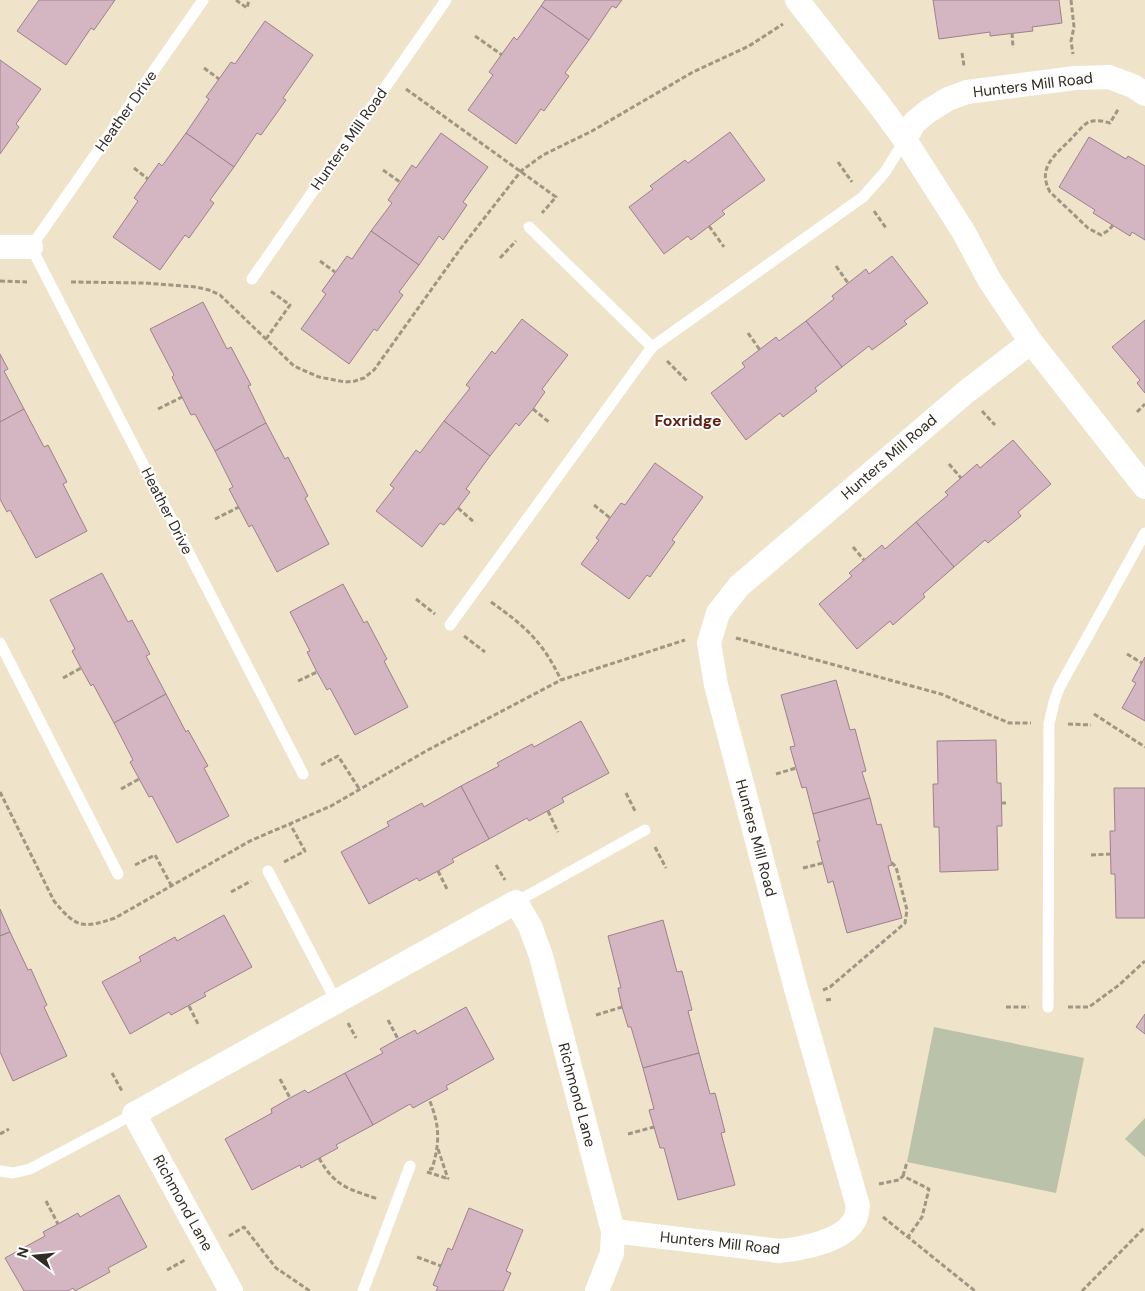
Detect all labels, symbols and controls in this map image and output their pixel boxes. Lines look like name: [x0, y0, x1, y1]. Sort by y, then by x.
street label: Heather Drive: [91, 66, 161, 156]
street label: Hunters Mill Road: [972, 68, 1094, 102]
street label: Hunters Mill Road: [306, 84, 392, 194]
district label: Foxridge: [654, 410, 722, 431]
street label: Hunters Mill Road: [837, 410, 941, 504]
street label: Heather Drive: [137, 464, 197, 558]
street label: Hunters Mill Road: [731, 777, 781, 899]
street label: Richmond Lane: [553, 1041, 601, 1149]
street label: Richmond Lane: [148, 1151, 218, 1255]
street label: Hunters Mill Road: [659, 1227, 781, 1259]
north arrow: [10, 1231, 60, 1281]
text: N: [12, 1245, 33, 1260]

